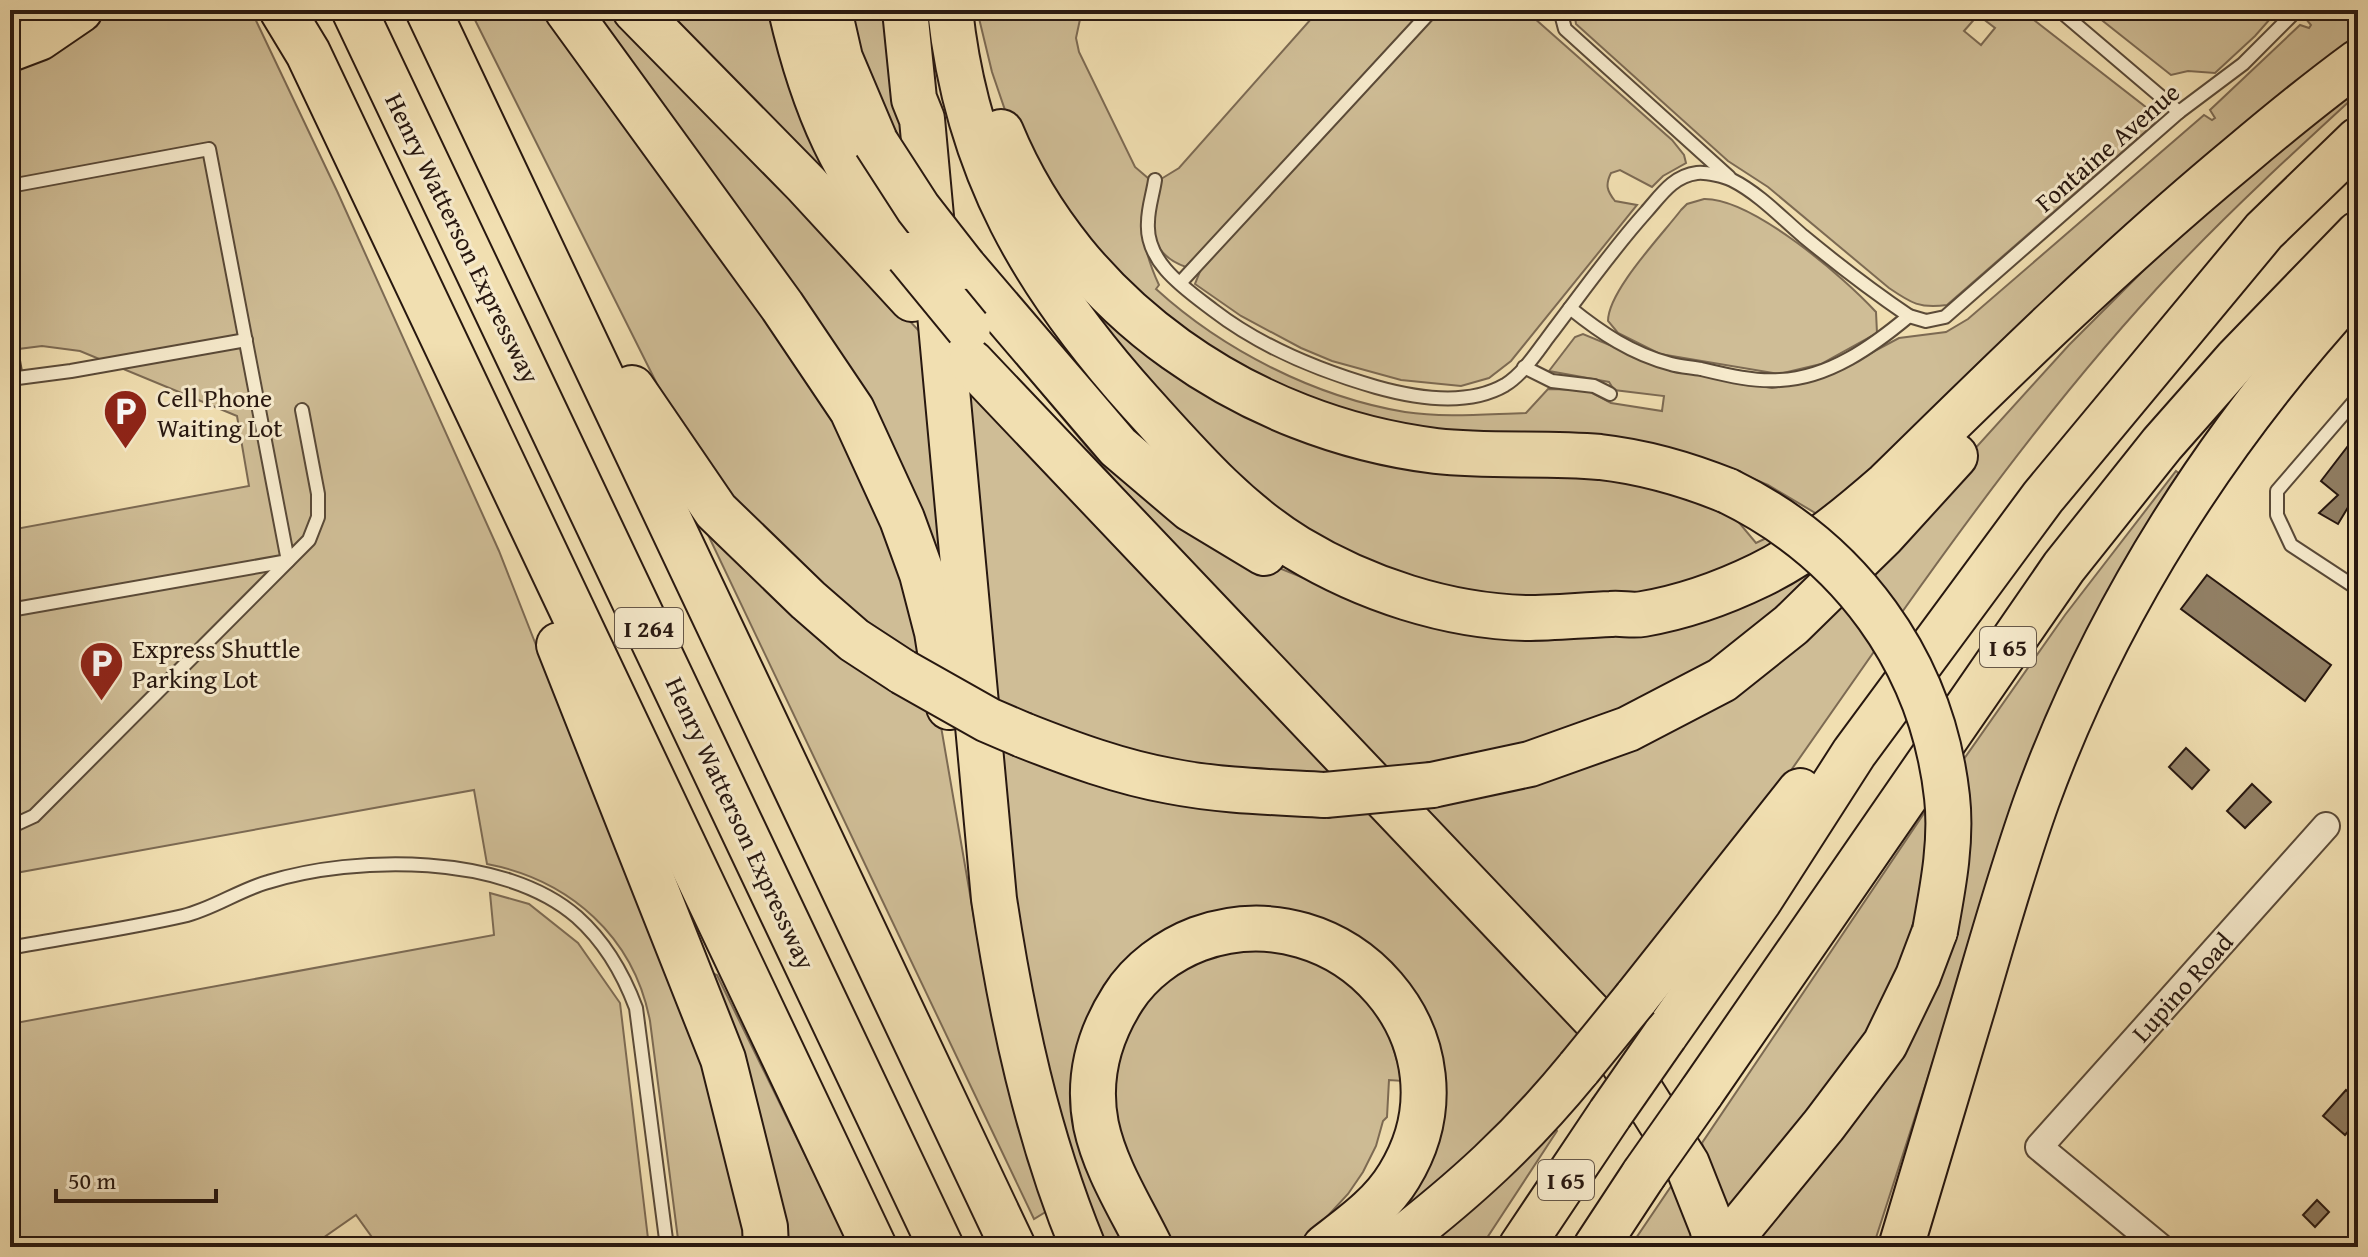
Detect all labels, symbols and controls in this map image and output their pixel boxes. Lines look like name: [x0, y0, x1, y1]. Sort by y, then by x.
street label: Fontaine Avenue: [2026, 73, 2188, 221]
street label: Henry Watterson Expressway: [376, 86, 550, 390]
place label: Cell Phone Waiting Lot: [157, 378, 283, 447]
parking icon: Cell Phone Waiting Lot: [102, 388, 150, 451]
road number: I 264: [615, 608, 683, 648]
road number: I 65: [1980, 627, 2036, 667]
place label: Express Shuttle Parking Lot: [132, 629, 301, 698]
parking icon: Express Shuttle Parking Lot: [77, 639, 125, 702]
street label: Henry Watterson Expressway: [656, 670, 826, 976]
street label: Lupino Road: [2122, 923, 2242, 1051]
scale bar: [56, 1153, 216, 1203]
road number: I 65: [1538, 1160, 1594, 1200]
text: 50 m: [68, 1163, 116, 1198]

